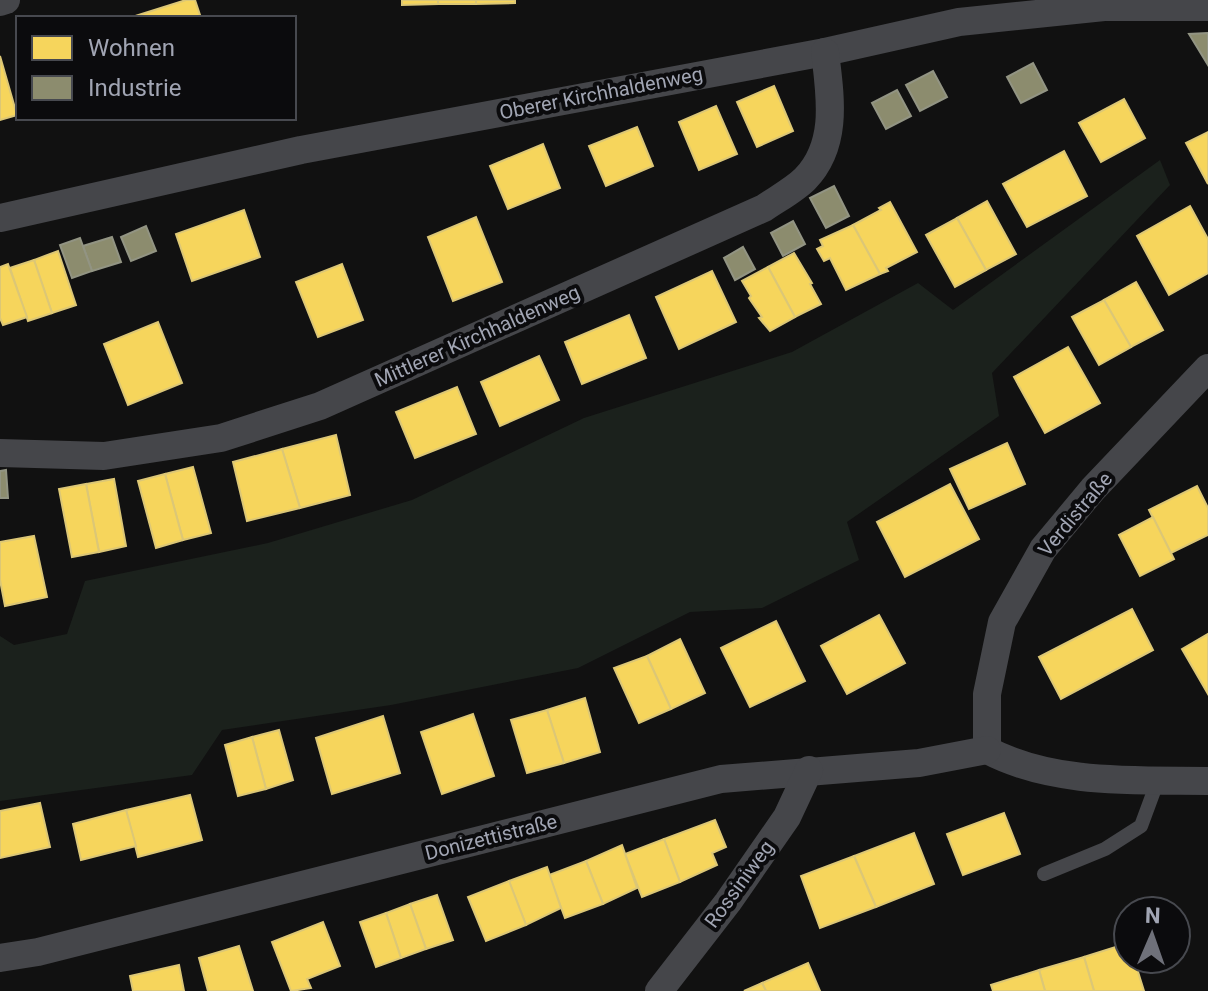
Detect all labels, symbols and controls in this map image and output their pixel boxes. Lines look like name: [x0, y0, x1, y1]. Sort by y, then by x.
legend: [16, 16, 296, 120]
text: Wohnen: [88, 34, 175, 62]
street label: Oberer Kirchhaldenweg: [497, 62, 705, 124]
text: Industrie: [88, 74, 181, 102]
street label: Mittlerer Kirchhaldenweg: [371, 280, 583, 392]
street label: Verdistraße: [1033, 467, 1117, 561]
street label: Donizettistraße: [422, 809, 560, 865]
street label: Rossiniweg: [699, 836, 779, 932]
north arrow: [1112, 895, 1192, 975]
text: N: [1144, 903, 1161, 928]

